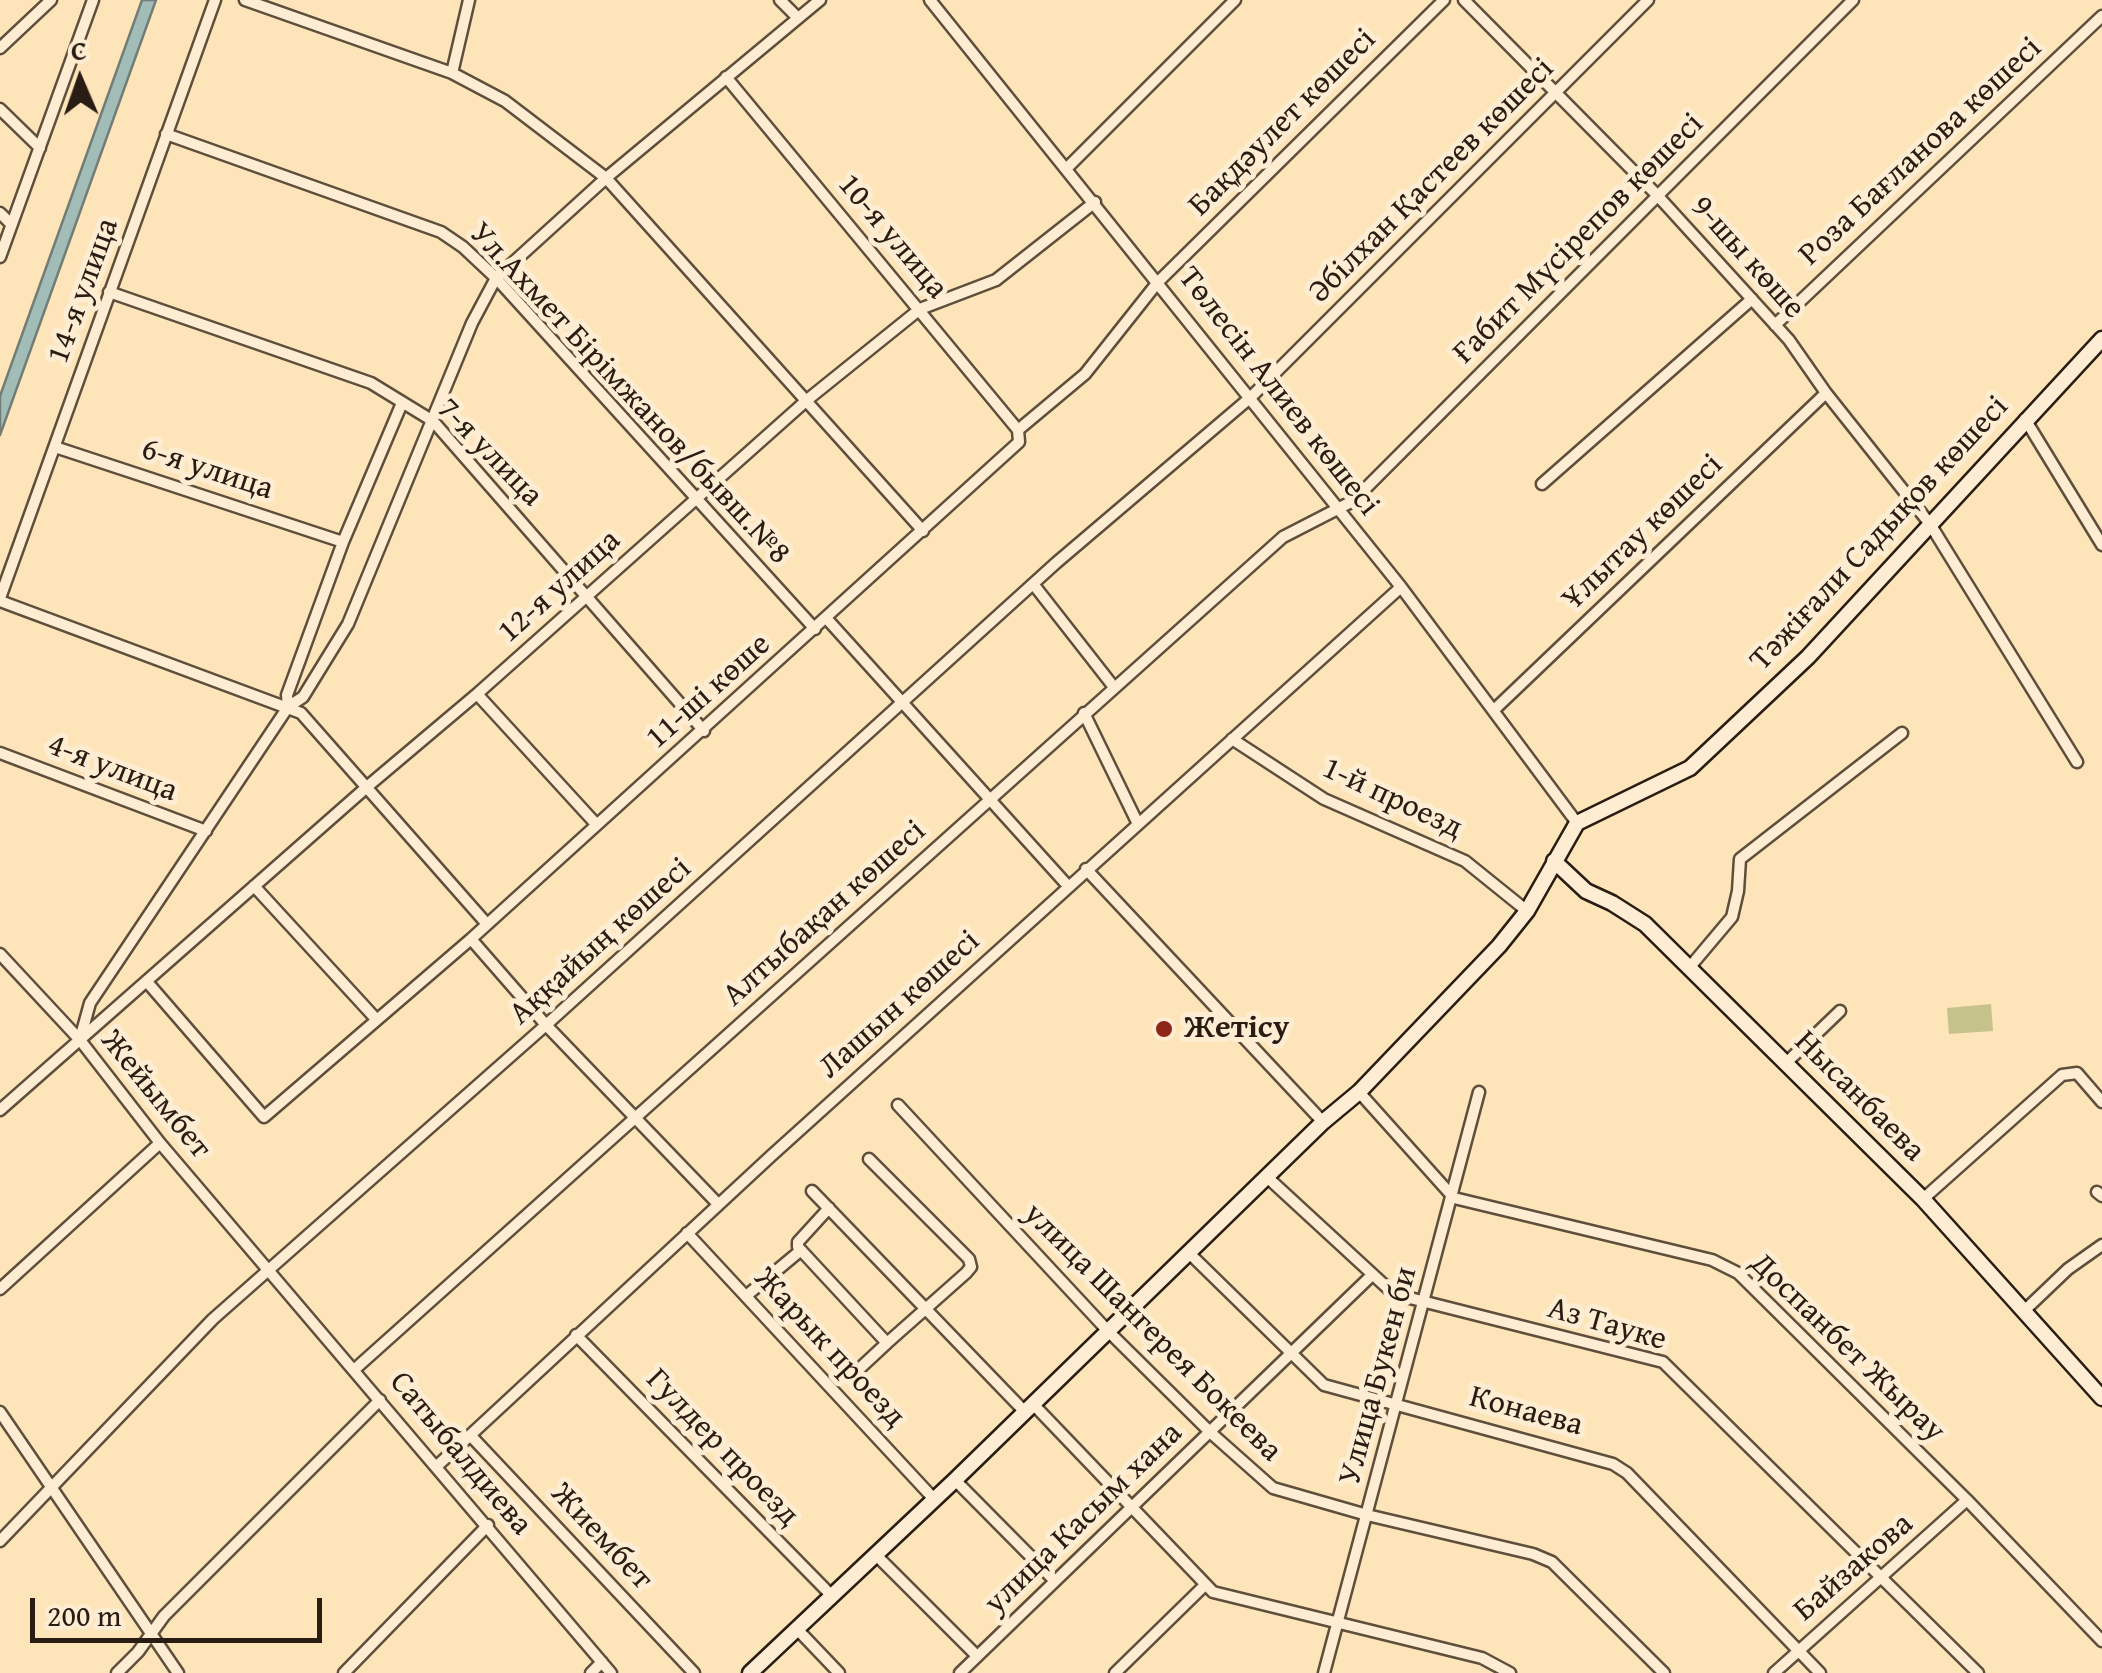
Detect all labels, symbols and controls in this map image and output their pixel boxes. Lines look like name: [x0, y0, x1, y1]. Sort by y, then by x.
street label: Бақдәулет көшесi: [1181, 21, 1385, 225]
text: С: [70, 29, 88, 70]
north arrow: [30, 30, 130, 130]
street label: Роза Бағланова көшесi: [1792, 30, 2050, 274]
street label: Әбілхан Қастеев көшесi: [1301, 50, 1563, 312]
street label: Ғабит Мүсірепов көшесi: [1446, 106, 1712, 372]
street label: 10-я улица: [829, 167, 955, 307]
street label: 9-шы көше: [1682, 189, 1812, 327]
street label: 14-я улица: [40, 213, 128, 369]
street label: Ул.Ахмет Бірімжанов/бывш.№8: [460, 215, 798, 573]
street label: Төлесін Алиев көшесі: [1169, 260, 1387, 524]
street label: Тәжіғали Садықов көшесі: [1743, 389, 2017, 679]
street label: 7-я улица: [428, 391, 550, 515]
street label: 6-я улица: [136, 431, 278, 509]
street label: Ұлытау көшесi: [1555, 447, 1731, 619]
street label: 12-я улица: [491, 522, 629, 652]
street label: 11-ші көше: [639, 626, 779, 758]
street label: 4-я улица: [42, 727, 182, 811]
street label: 1-й проезд: [1316, 750, 1468, 848]
street label: Алтыбақан көшесі: [716, 813, 934, 1015]
street label: Аққайың көшесі: [502, 850, 700, 1034]
street label: Лашын көшесі: [812, 923, 988, 1087]
place label: Жетісу: [1184, 1010, 1289, 1048]
marker: Жетісу: [1153, 1018, 1175, 1040]
street label: Жейымбет: [91, 1023, 219, 1167]
street label: Нысанбаева: [1786, 1024, 1932, 1170]
street label: улица Шангерея Бокеева: [1015, 1196, 1289, 1470]
street label: Доспанбет Жырау: [1741, 1245, 1953, 1451]
street label: Жарык проезд: [745, 1260, 913, 1436]
street label: Улица Букен би: [1331, 1263, 1427, 1489]
street label: Аз Тауке: [1543, 1290, 1671, 1360]
street label: Гулдер проезд: [637, 1361, 807, 1535]
street label: Сатыбалдиева: [380, 1364, 540, 1544]
street label: Конаева: [1465, 1378, 1587, 1446]
street label: улица Касым хана: [977, 1415, 1191, 1623]
street label: Жиембет: [542, 1476, 660, 1598]
street label: Байзакова: [1787, 1506, 1921, 1630]
scale bar: [35, 1578, 328, 1640]
text: 200 m: [47, 1593, 121, 1637]

